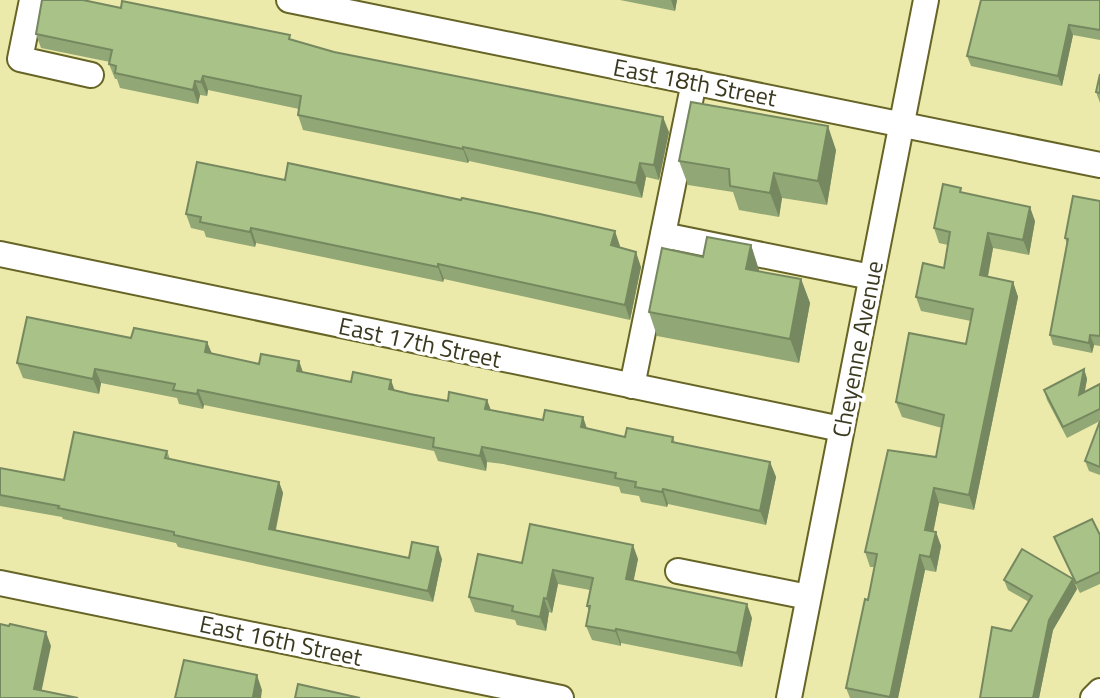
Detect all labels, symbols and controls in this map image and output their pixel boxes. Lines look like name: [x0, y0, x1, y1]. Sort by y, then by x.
street label: East 18th Street: [610, 49, 780, 116]
street label: Cheyenne Avenue: [822, 257, 892, 441]
street label: East 17th Street: [335, 307, 505, 377]
street label: East 16th Street: [196, 605, 366, 675]

